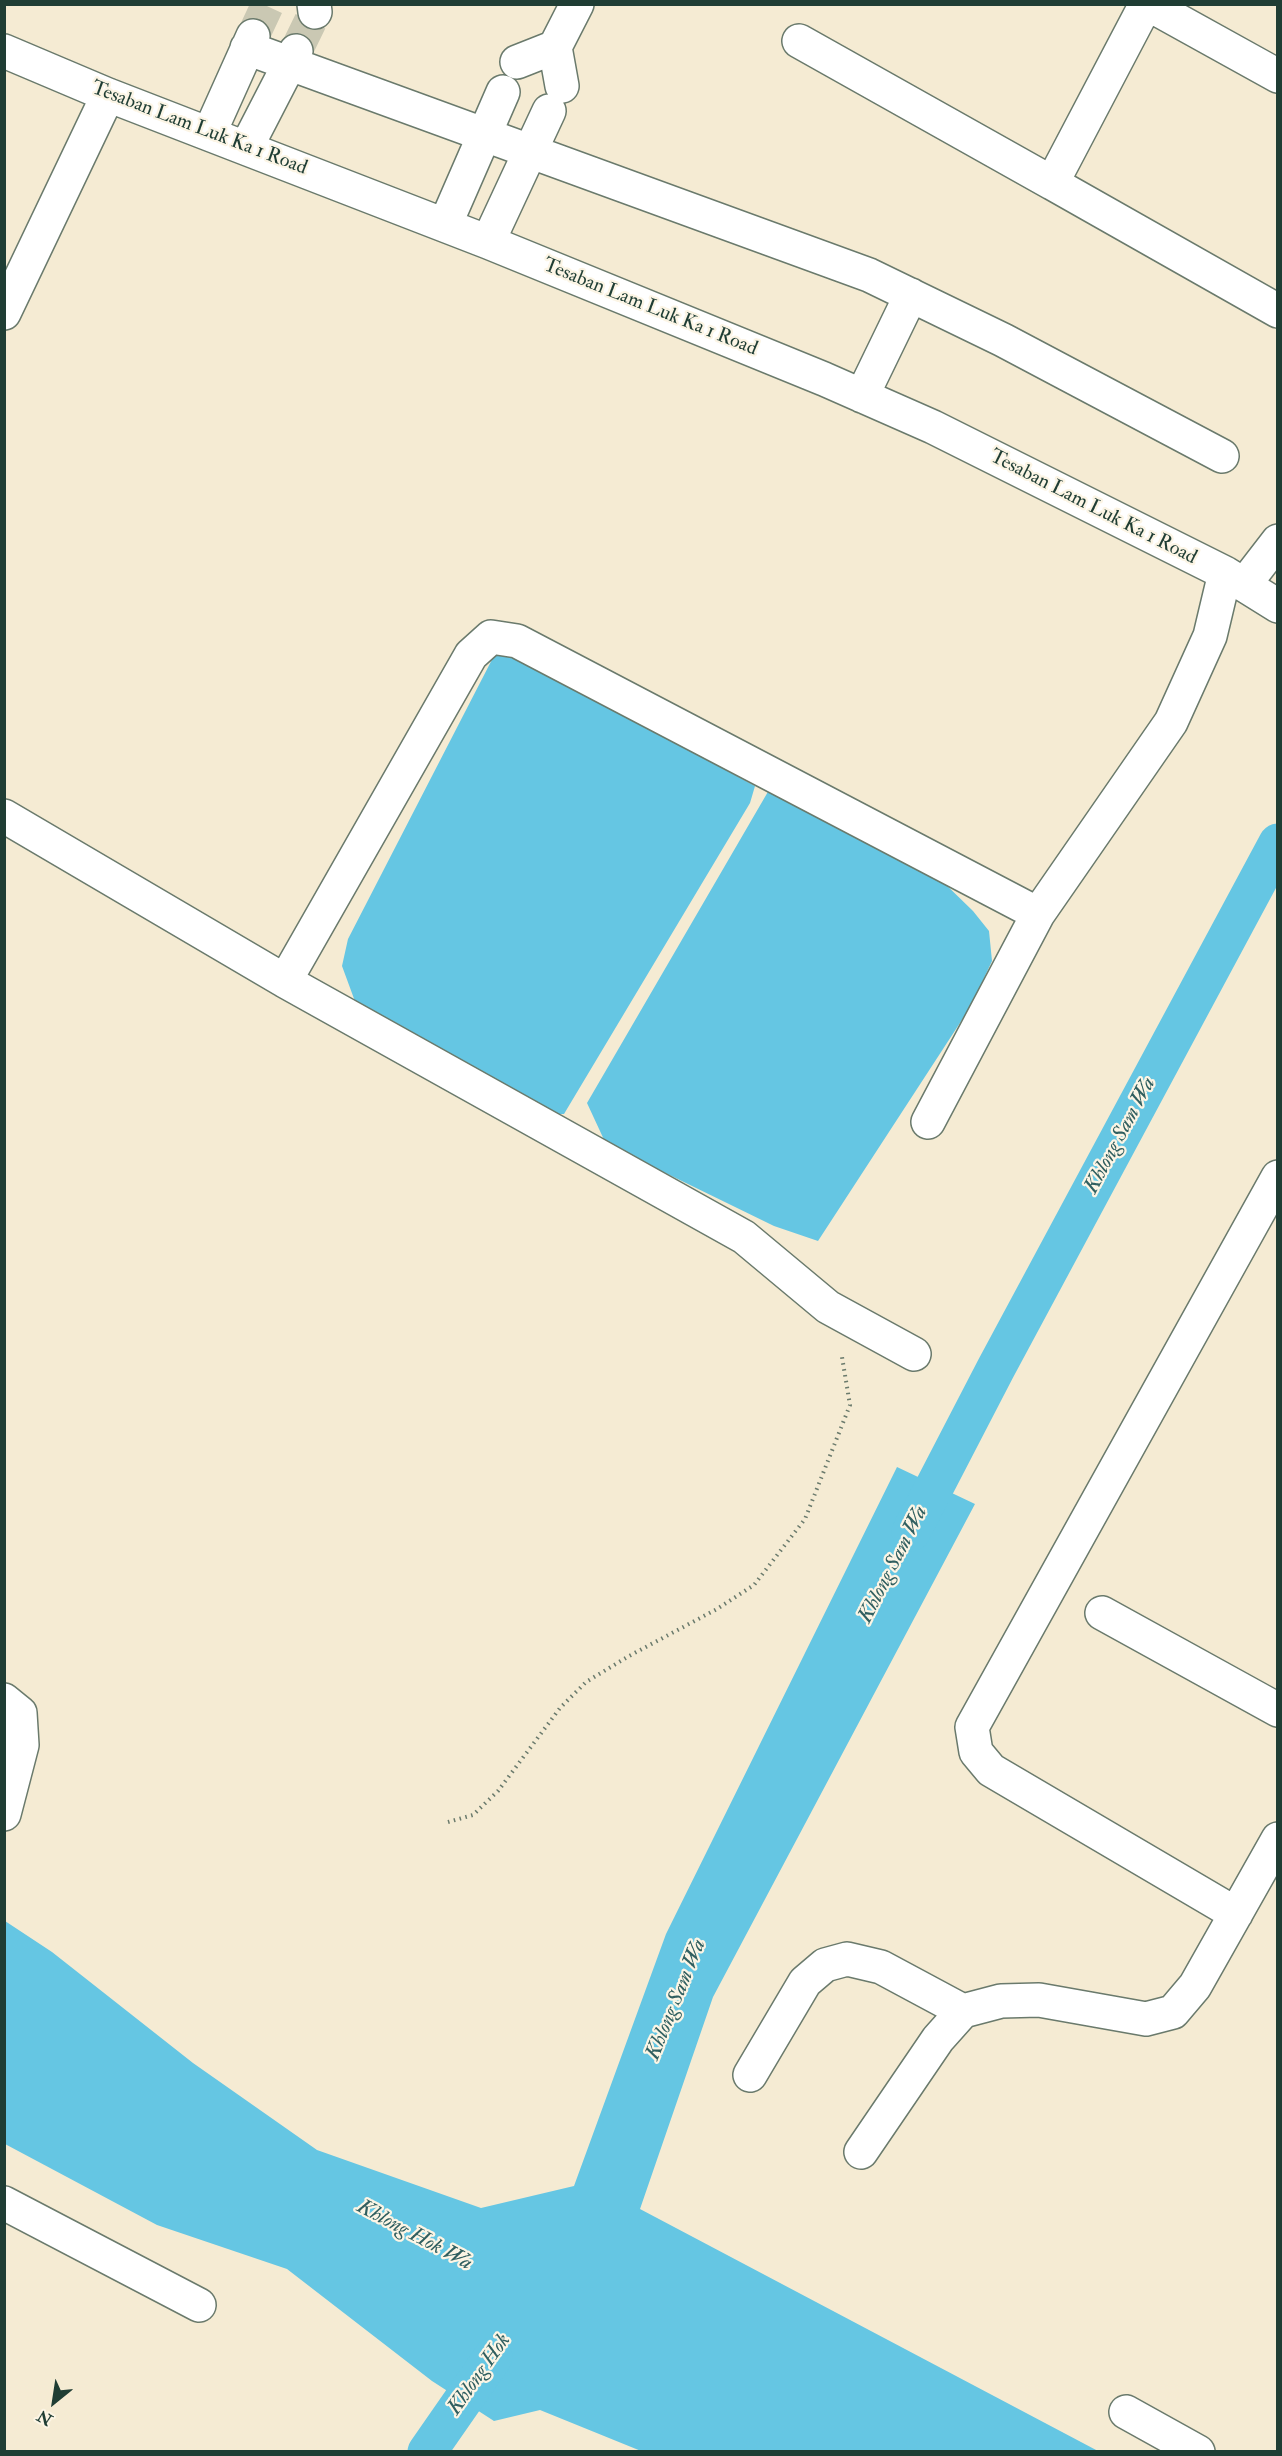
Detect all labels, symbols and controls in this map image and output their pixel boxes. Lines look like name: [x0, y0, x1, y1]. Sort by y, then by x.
street label: Tesaban Lam Luk Ka 1 Road: [88, 77, 310, 181]
street label: Tesaban Lam Luk Ka 1 Road: [539, 254, 761, 362]
street label: Tesaban Lam Luk Ka 1 Road: [986, 445, 1200, 571]
water label: Khlong Sam Wa: [1080, 1074, 1162, 1198]
water label: Khlong Sam Wa: [854, 1502, 934, 1628]
water label: Khlong Sam Wa: [641, 1936, 713, 2064]
water label: Khlong Hok Wa: [352, 2195, 476, 2277]
water label: Khlong Hok: [443, 2330, 517, 2420]
north arrow: [24, 2372, 84, 2432]
text: N: [34, 2405, 56, 2430]

